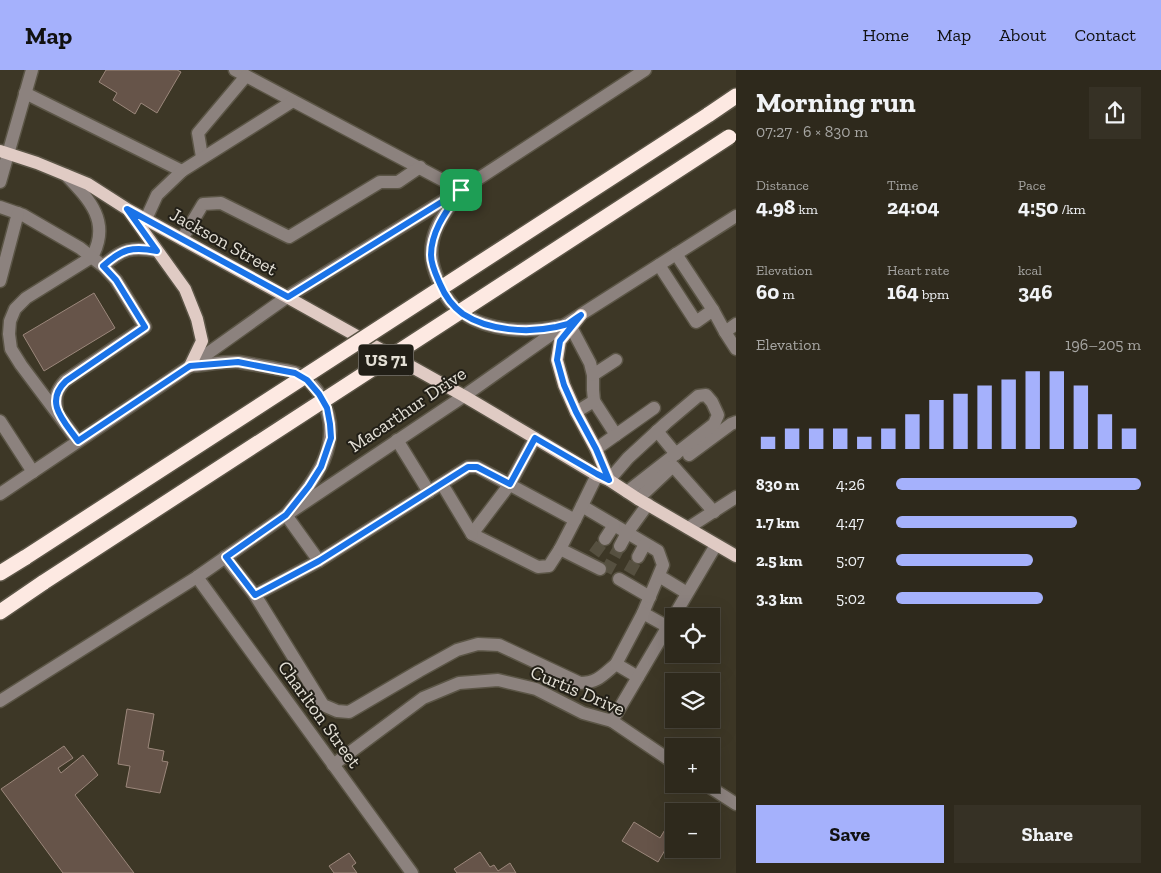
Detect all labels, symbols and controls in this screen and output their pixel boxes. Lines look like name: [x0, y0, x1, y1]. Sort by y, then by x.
text: Map: [25, 21, 72, 50]
text: Home: [862, 24, 909, 46]
text: Map: [937, 24, 971, 46]
text: About: [999, 24, 1046, 46]
text: Contact: [1074, 24, 1136, 46]
text: Morning run: [756, 86, 916, 119]
button: share: [1089, 87, 1141, 139]
text: 07:27 · 6 × 830 m: [756, 122, 868, 141]
pin: [440, 169, 482, 211]
icon: arrive: [447, 176, 475, 204]
text: Distance: [756, 177, 809, 194]
text: Time: [887, 177, 918, 194]
text: Pace: [1018, 177, 1046, 194]
text: 4.98: [756, 194, 795, 219]
text: 24:04: [887, 194, 940, 219]
text: 4:50: [1018, 194, 1058, 219]
text: km: [795, 201, 818, 218]
text: /km: [1058, 201, 1086, 218]
street label: Jackson Street: [166, 202, 282, 280]
text: Elevation: [756, 262, 813, 279]
text: Heart rate: [887, 262, 949, 279]
text: kcal: [1018, 262, 1042, 279]
text: 60: [756, 279, 779, 304]
text: 164: [887, 279, 919, 304]
text: 346: [1018, 279, 1052, 304]
text: m: [779, 286, 795, 303]
text: bpm: [919, 286, 949, 303]
text: Elevation: [756, 335, 821, 354]
text: 196–205 m: [1065, 335, 1141, 354]
road number: US 71: [358, 344, 414, 376]
street label: Macarthur Drive: [344, 362, 470, 457]
text: 830 m: [756, 475, 799, 494]
text: 4:26: [836, 475, 865, 494]
text: 1.7 km: [756, 513, 799, 532]
text: 4:47: [836, 513, 864, 532]
text: 2.5 km: [756, 551, 802, 570]
text: 5:07: [836, 551, 865, 570]
text: 3.3 km: [756, 589, 803, 608]
text: 5:02: [836, 589, 865, 608]
map controls: [665, 608, 720, 858]
button: locate: [665, 608, 720, 663]
street label: Charlton Street: [273, 656, 366, 772]
street label: Curtis Drive: [527, 660, 629, 721]
button: layers: [665, 673, 720, 728]
button: +: [665, 738, 720, 793]
button: −: [665, 803, 720, 858]
button: Save: [756, 805, 944, 863]
button: Share: [954, 805, 1141, 863]

